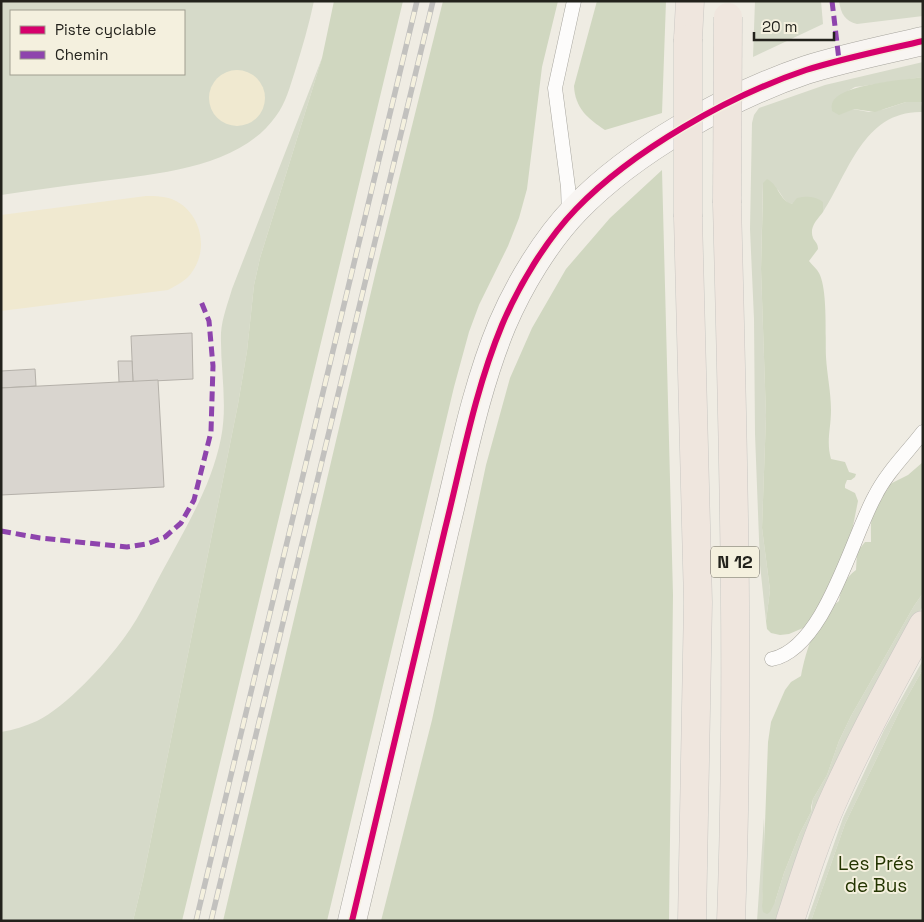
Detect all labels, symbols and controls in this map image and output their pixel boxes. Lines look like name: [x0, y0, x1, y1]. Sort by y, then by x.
legend: [10, 10, 185, 75]
scale bar: [754, 10, 834, 42]
text: 20 m: [762, 17, 797, 36]
text: Piste cyclable: [55, 20, 157, 39]
text: Chemin: [55, 45, 108, 64]
road number: N 12: [711, 546, 759, 578]
park label: Les Prés de Bus: [838, 851, 914, 898]

